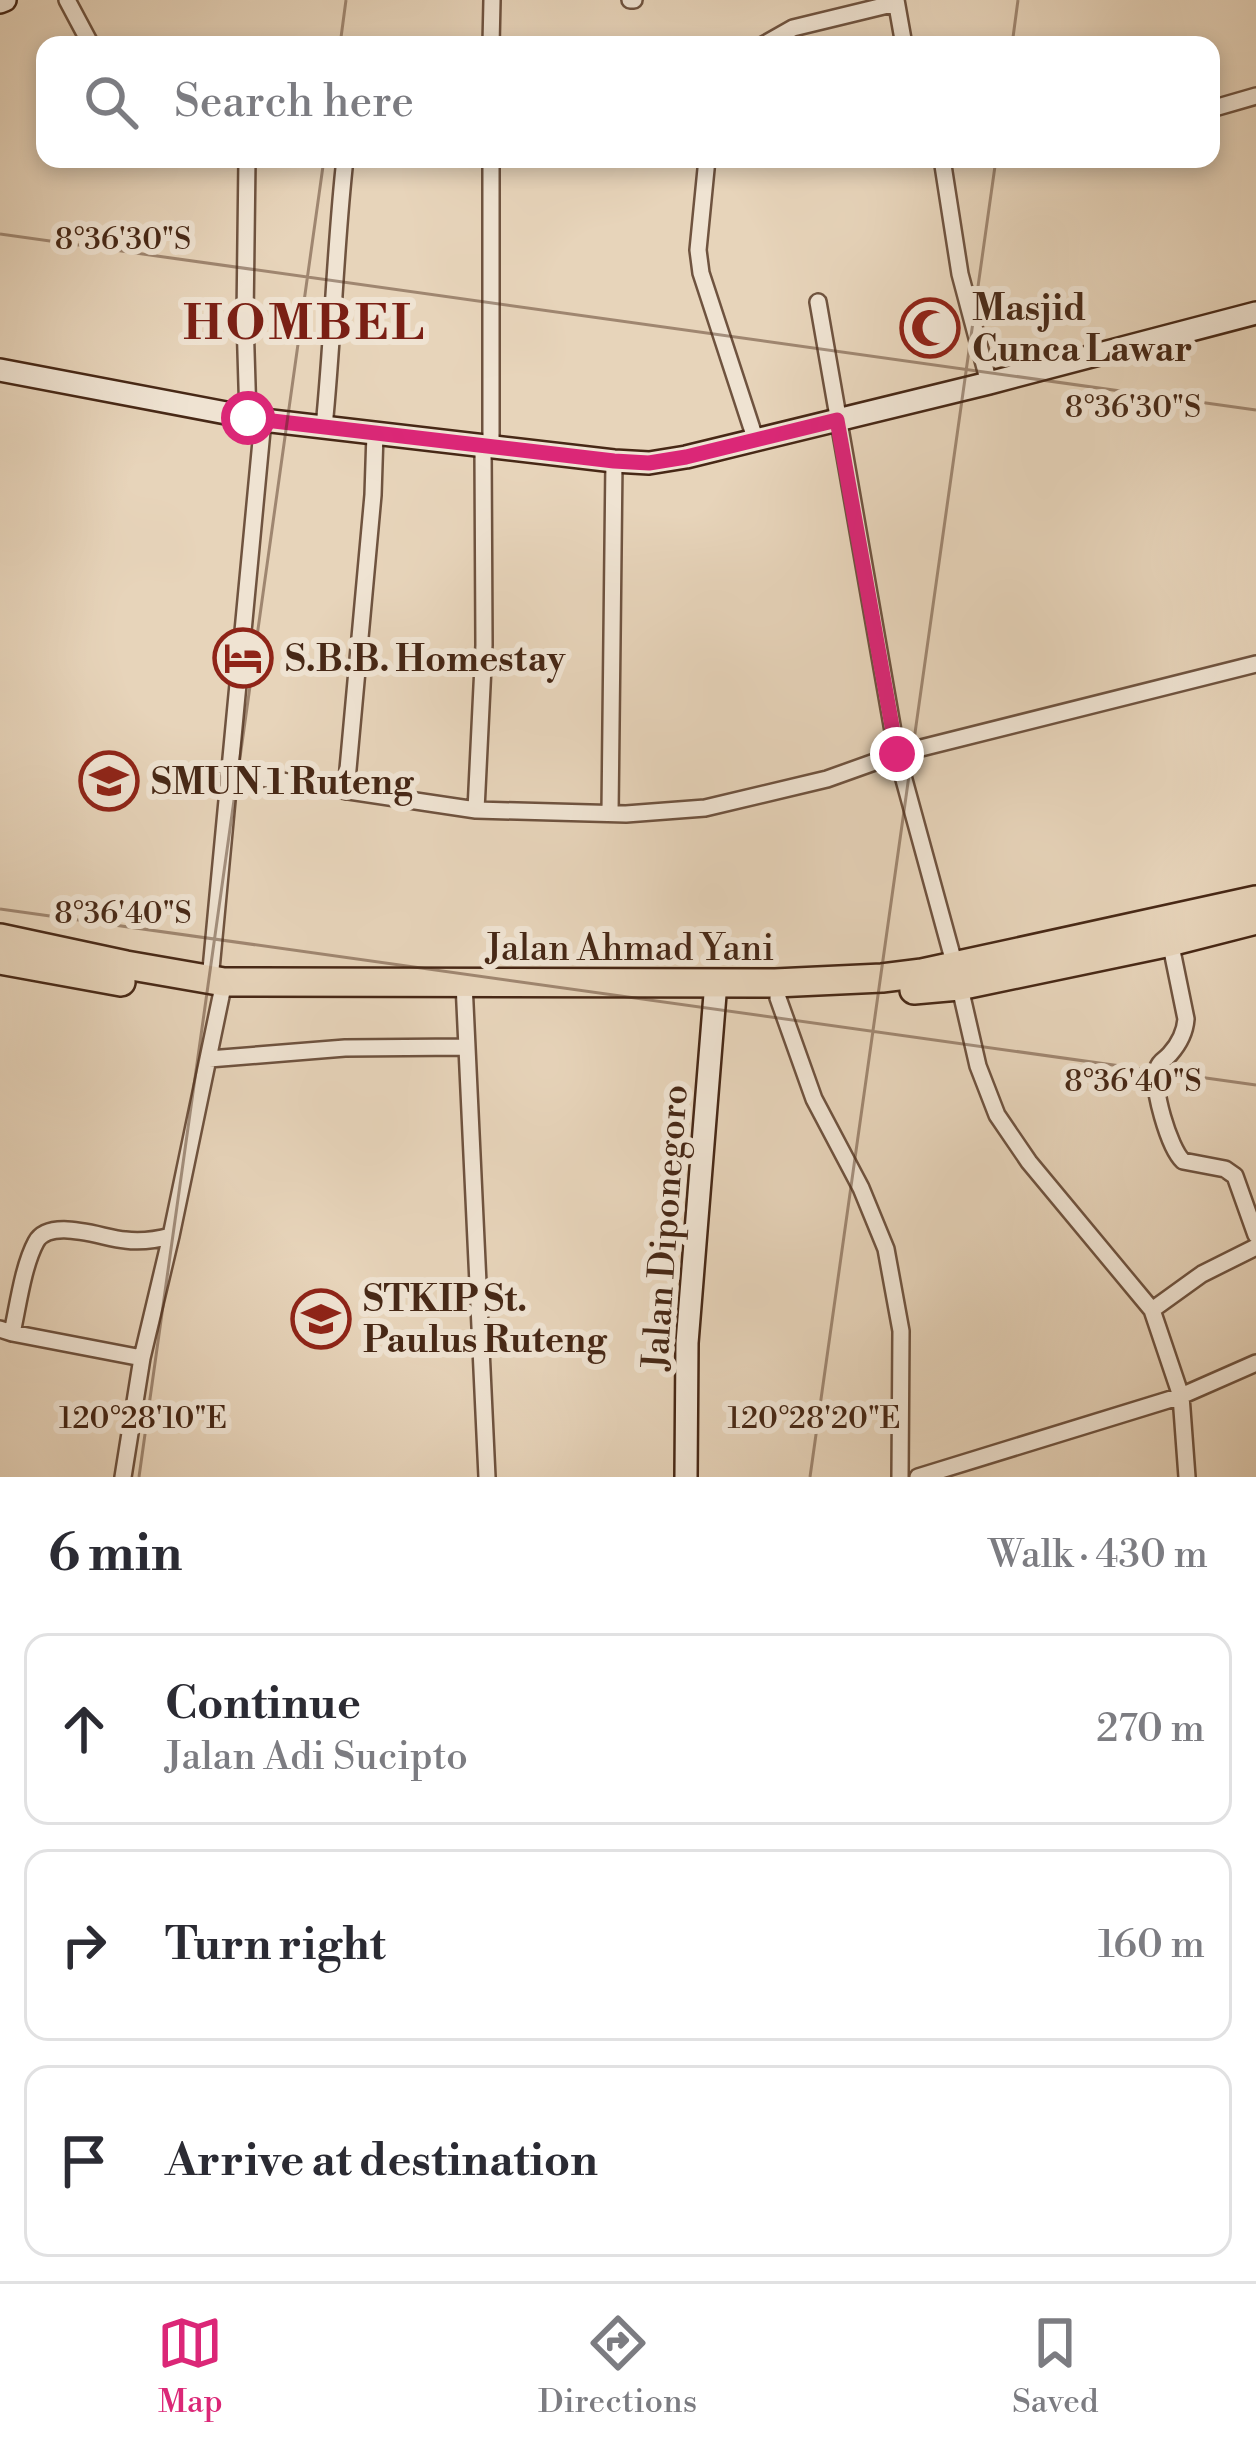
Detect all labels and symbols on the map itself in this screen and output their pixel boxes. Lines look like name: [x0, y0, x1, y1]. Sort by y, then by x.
text: 8°36'30"S: [55, 221, 191, 259]
place label: Masjid Cunca Lawar: [972, 287, 1192, 373]
district label: HOMBEL: [183, 295, 427, 355]
mosque icon: Masjid Cunca Lawar: [899, 297, 961, 359]
text: 8°36'30"S: [1065, 389, 1201, 427]
route start: [221, 391, 275, 445]
hotel icon: S.B.B. Homestay: [212, 627, 274, 689]
place label: S.B.B. Homestay: [285, 638, 566, 683]
route end: [870, 727, 924, 781]
school or university icon: SMUN 1 Ruteng: [78, 750, 140, 812]
place label: SMUN 1 Ruteng: [151, 761, 415, 806]
text: 8°36'40"S: [54, 895, 192, 933]
street label: Jalan Ahmad Yani: [484, 927, 774, 972]
text: 8°36'40"S: [1064, 1063, 1202, 1101]
street label: Jalan Diponegoro: [634, 1083, 699, 1373]
place label: STKIP St. Paulus Ruteng: [363, 1278, 608, 1364]
school or university icon: STKIP St. Paulus Ruteng: [290, 1288, 352, 1350]
text: 120°28'10"E: [59, 1400, 227, 1438]
text: 120°28'20"E: [727, 1400, 901, 1438]

